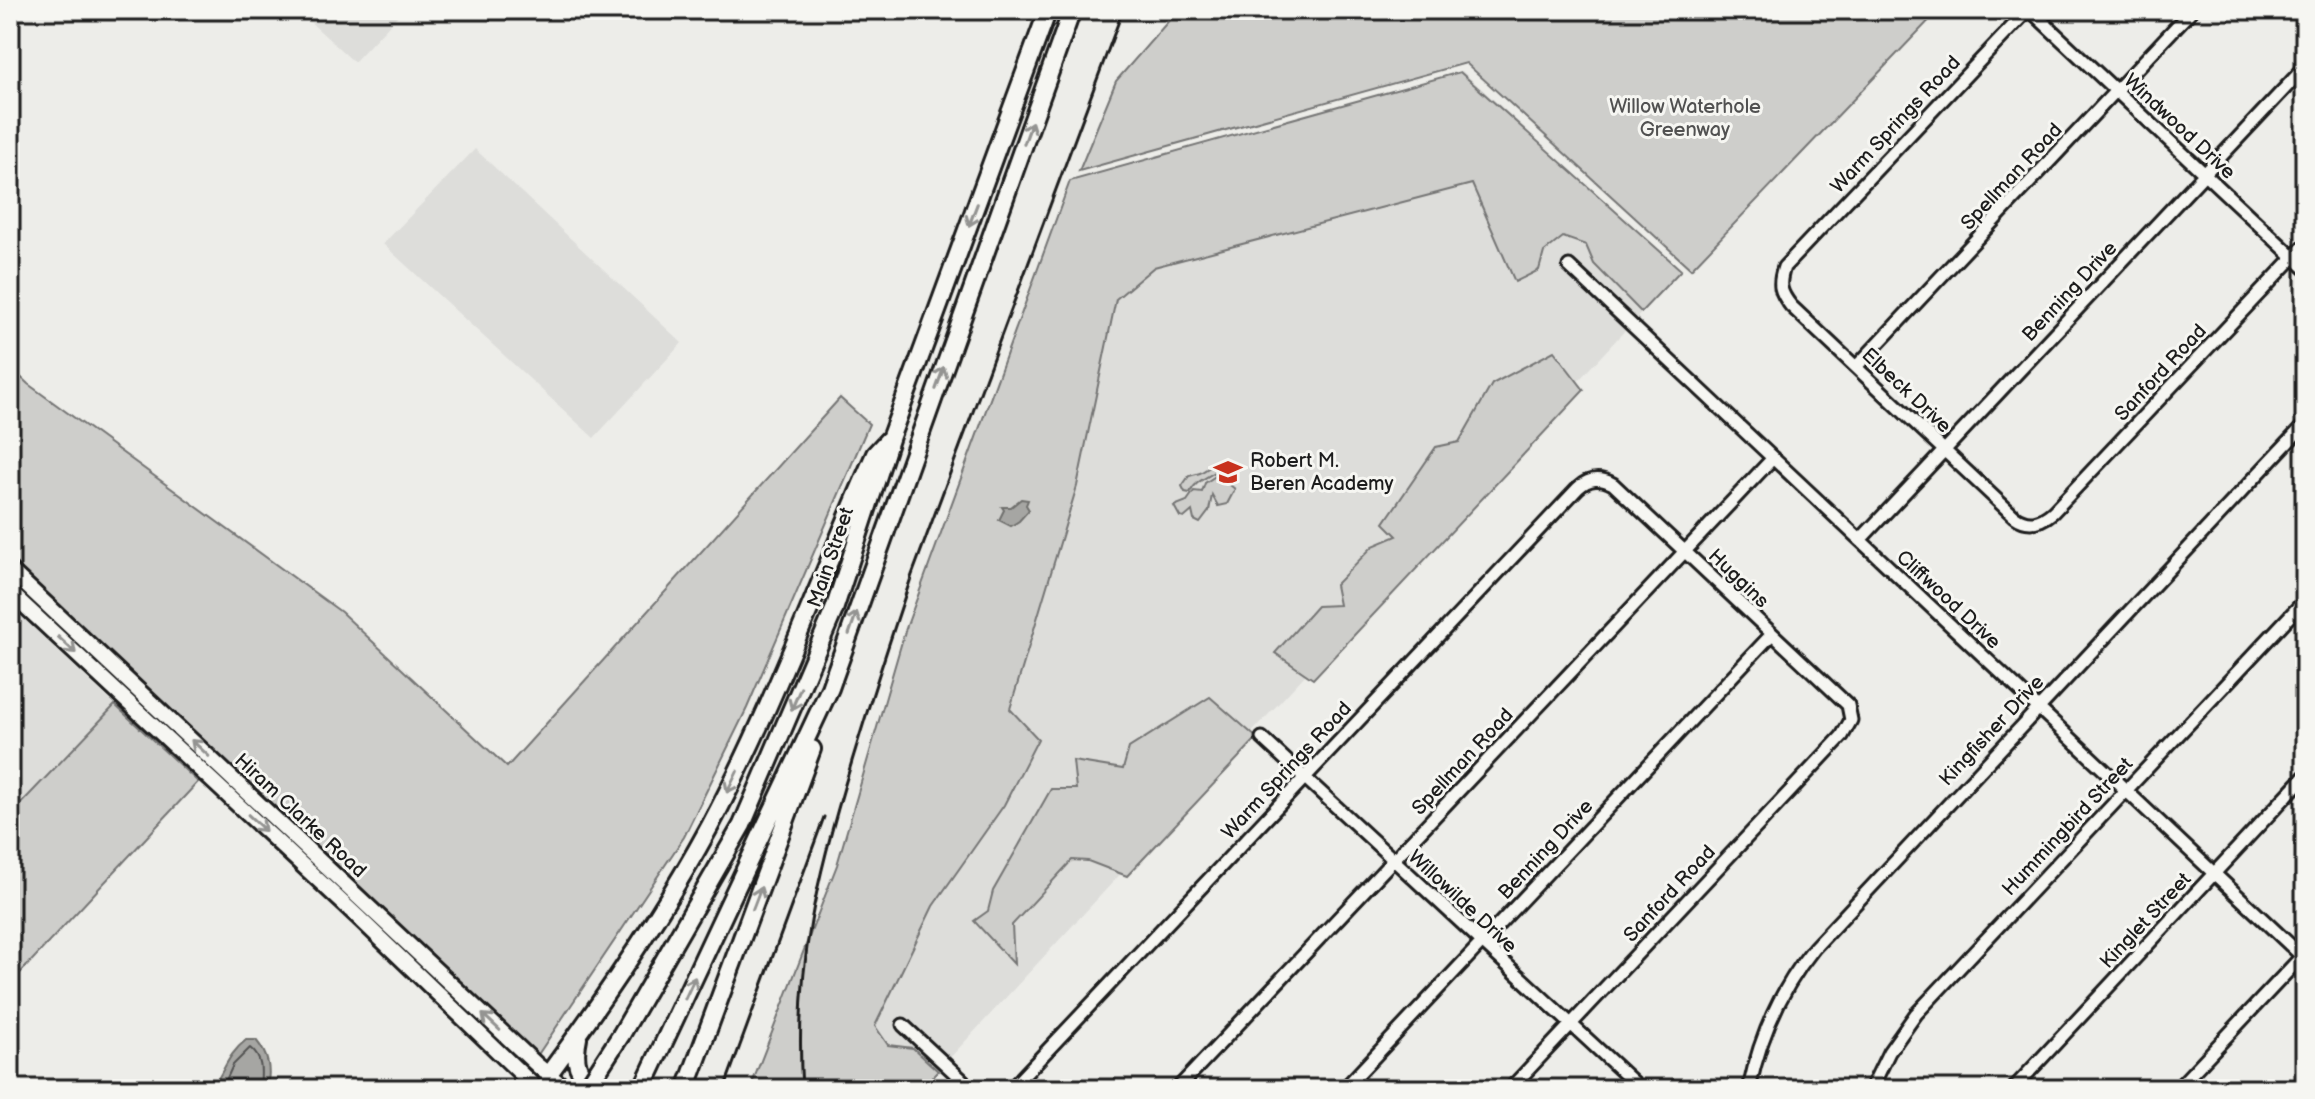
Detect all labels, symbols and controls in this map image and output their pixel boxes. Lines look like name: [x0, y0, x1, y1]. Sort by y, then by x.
street label: Warm Springs Road: [1826, 51, 1966, 198]
street label: Windwood Drive: [2119, 69, 2240, 185]
park label: Willow Waterhole Greenway: [1609, 95, 1761, 142]
street label: Spellman Road: [1956, 118, 2067, 235]
one-way arrow: [1022, 121, 1036, 146]
one-way arrow: [965, 202, 979, 226]
street label: Benning Drive: [2017, 237, 2122, 347]
street label: Sanford Road: [2110, 319, 2212, 426]
street label: Elbeck Drive: [1857, 343, 1956, 438]
one-way arrow: [934, 366, 948, 391]
place label: Robert M. Beren Academy: [1250, 449, 1394, 496]
school or university icon: Robert M. Beren Academy: [1213, 457, 1243, 487]
street label: Main Street: [803, 504, 859, 611]
street label: Huggins: [1703, 544, 1774, 613]
street label: Cliffwood Drive: [1891, 545, 2006, 654]
one-way arrow: [847, 611, 861, 636]
one-way arrow: [57, 636, 77, 655]
street label: Kingfisher Drive: [1934, 670, 2049, 791]
one-way arrow: [788, 686, 803, 710]
street label: Warm Springs Road: [1217, 697, 1357, 844]
street label: Spellman Road: [1407, 703, 1518, 820]
one-way arrow: [190, 739, 210, 757]
street label: Hiram Clarke Road: [229, 748, 371, 883]
street label: Hummingbird Street: [1997, 752, 2138, 901]
one-way arrow: [724, 769, 739, 793]
street label: Benning Drive: [1493, 795, 1598, 905]
one-way arrow: [247, 813, 267, 832]
street label: Sanford Road: [1619, 840, 1721, 947]
street label: Willowilde Drive: [1403, 845, 1522, 958]
street label: Kinglet Street: [2095, 868, 2196, 974]
one-way arrow: [751, 886, 765, 911]
one-way arrow: [683, 976, 698, 1000]
one-way arrow: [481, 1012, 501, 1031]

